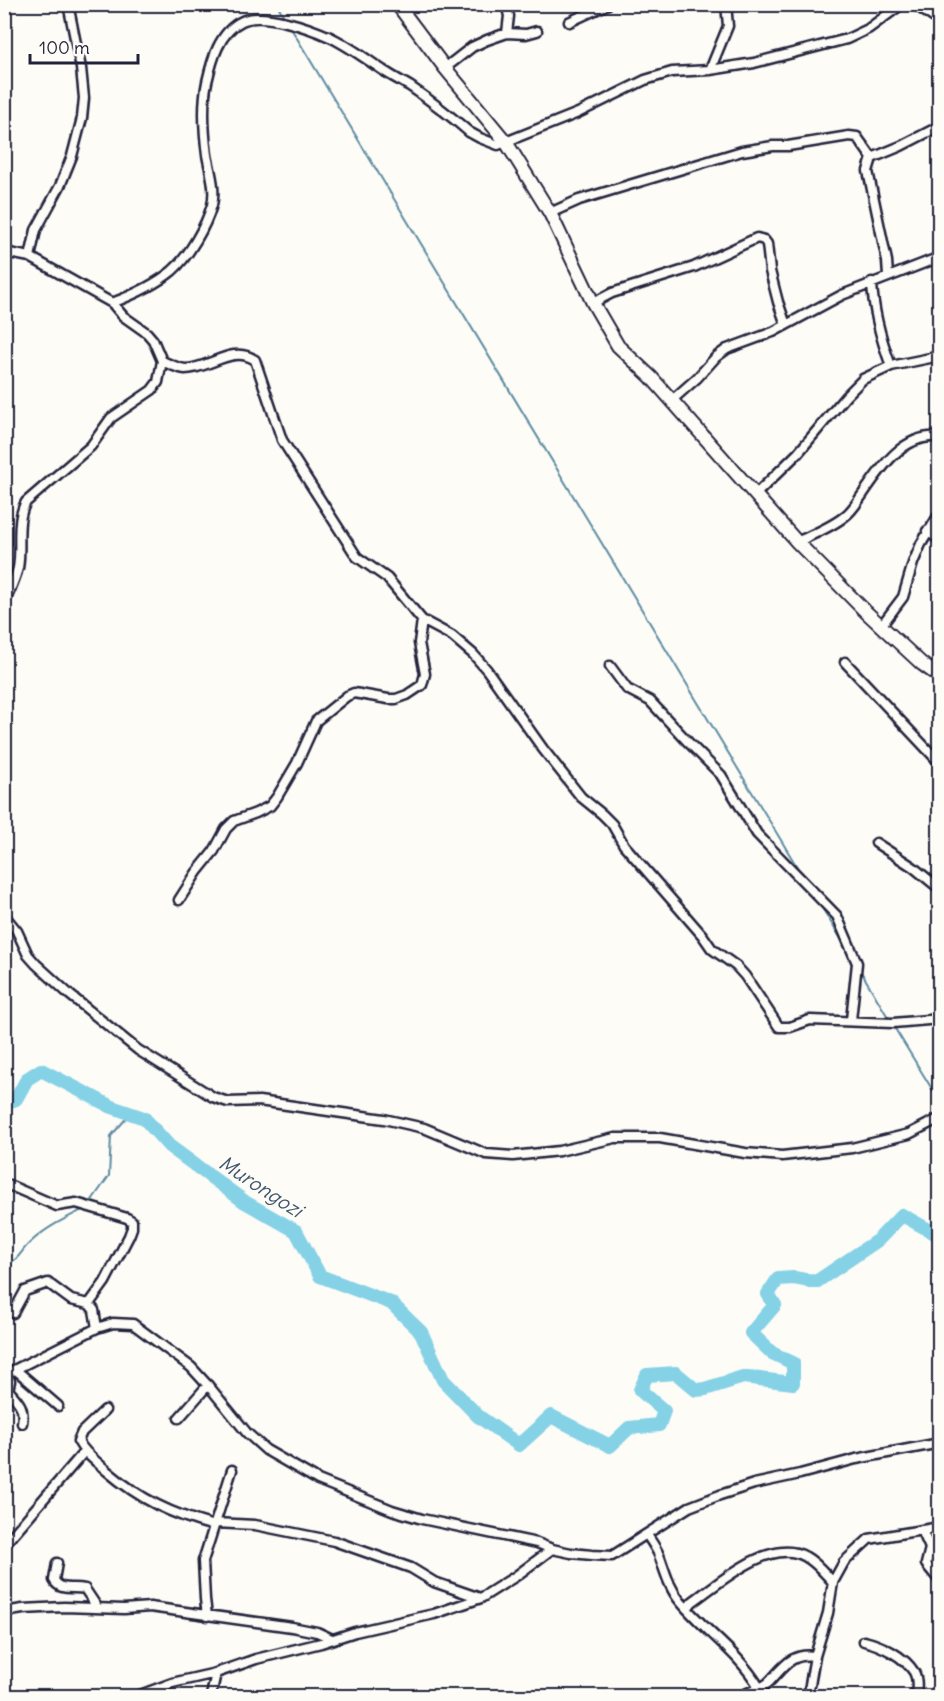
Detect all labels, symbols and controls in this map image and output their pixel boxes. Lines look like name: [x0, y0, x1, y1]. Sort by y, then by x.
scale bar: [30, 27, 138, 65]
text: 100 m: [39, 36, 90, 59]
water label: Murongozi: [214, 1150, 310, 1224]

